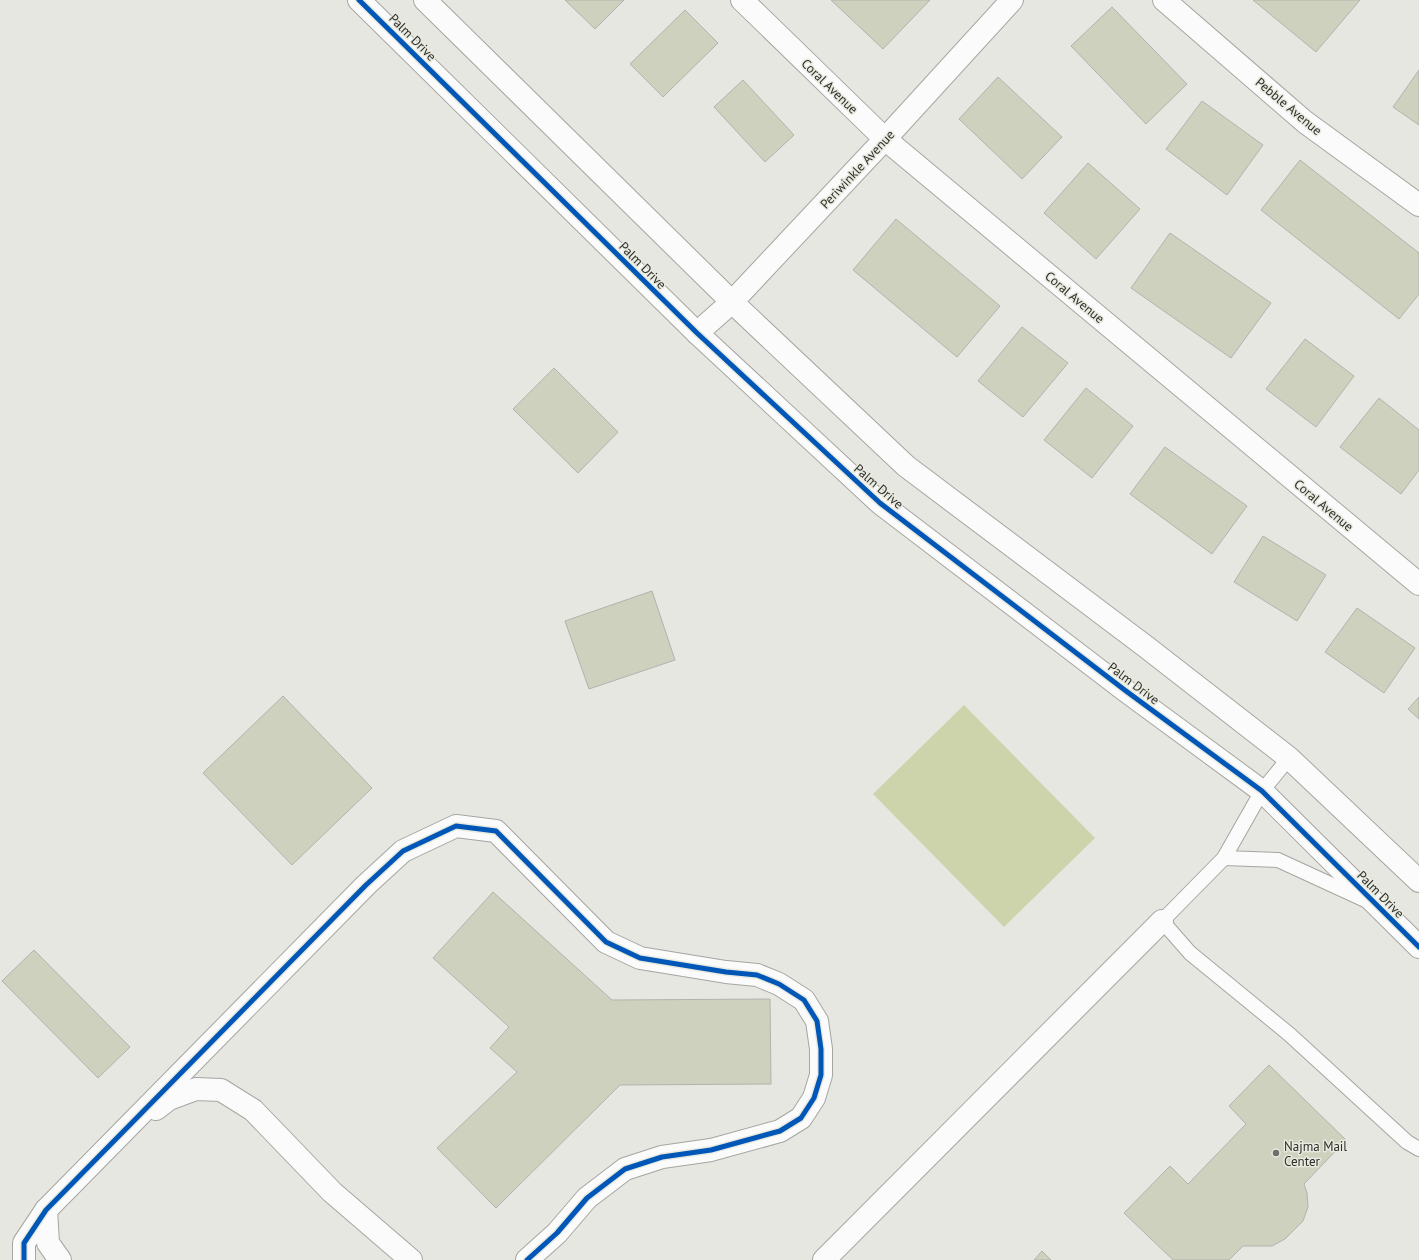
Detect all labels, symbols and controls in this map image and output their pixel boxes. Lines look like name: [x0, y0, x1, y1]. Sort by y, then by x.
street label: Palm Drive: [385, 10, 440, 65]
street label: Coral Avenue: [798, 55, 862, 118]
street label: Pebble Avenue: [1252, 74, 1325, 139]
street label: Periwinkle Avenue: [816, 126, 898, 212]
street label: Palm Drive: [615, 238, 670, 293]
street label: Coral Avenue: [1042, 268, 1108, 327]
street label: Palm Drive: [850, 460, 907, 513]
street label: Coral Avenue: [1291, 476, 1357, 535]
street label: Palm Drive: [1105, 658, 1163, 708]
street label: Palm Drive: [1353, 867, 1408, 922]
place label: Najma Mail Center: [1284, 1138, 1347, 1170]
marker: Najma Mail Center: [1271, 1148, 1281, 1158]

